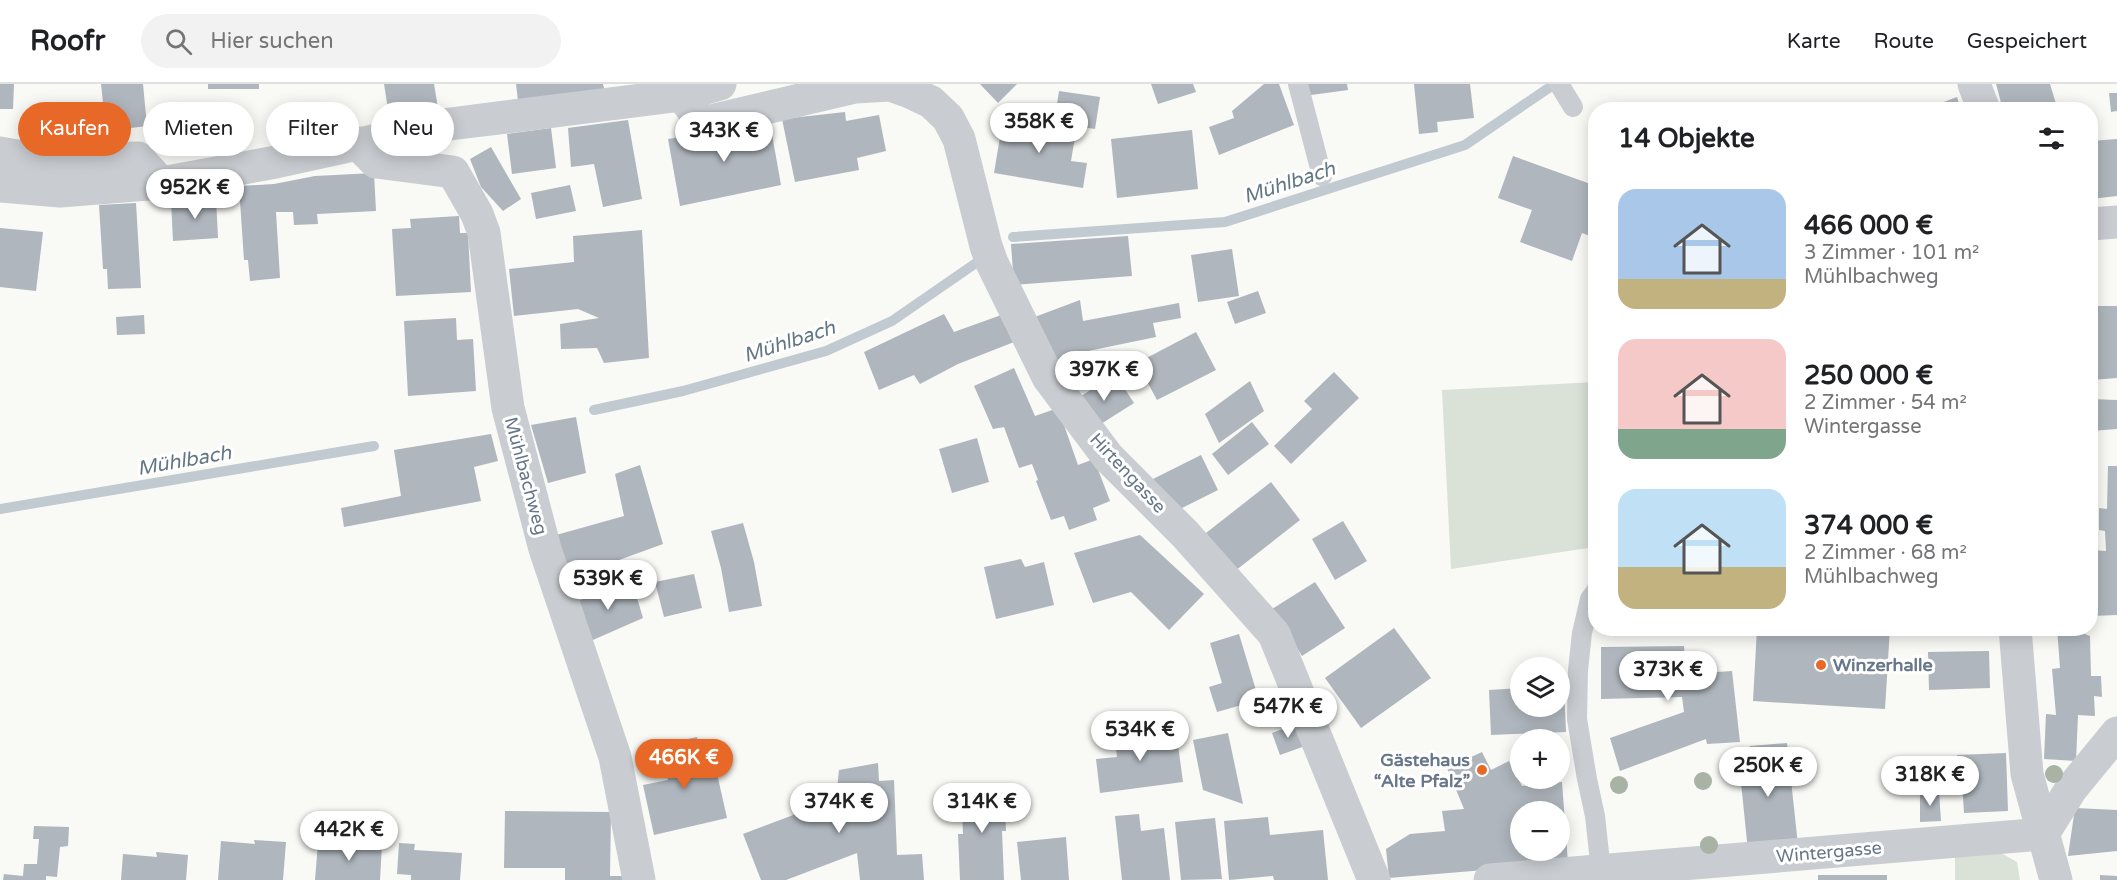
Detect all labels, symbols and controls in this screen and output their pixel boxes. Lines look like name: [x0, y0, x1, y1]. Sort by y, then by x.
search box: [141, 14, 561, 68]
text: Roofr: [30, 24, 105, 58]
icon: search: [162, 25, 195, 58]
text: Hier suchen: [210, 28, 334, 54]
text: Karte: [1787, 29, 1841, 54]
text: Route: [1874, 29, 1934, 54]
text: Gespeichert: [1967, 29, 2087, 54]
chip: Kaufen: [18, 102, 131, 156]
chip: Mieten: [143, 102, 254, 156]
chip: Filter: [266, 102, 359, 156]
chip: Neu: [371, 102, 454, 156]
pin: 358K €: [990, 103, 1088, 154]
text: 358K €: [1004, 110, 1074, 134]
pin: 343K €: [675, 112, 773, 163]
text: 343K €: [689, 119, 759, 143]
icon: filters: [2035, 122, 2068, 155]
text: 14 Objekte: [1618, 123, 1755, 154]
water label: Mühlbach: [1240, 157, 1339, 209]
pin: 952K €: [146, 169, 244, 220]
text: 952K €: [160, 176, 230, 200]
text: 466 000 €: [1804, 210, 1933, 241]
icon: home: [1666, 213, 1738, 285]
text: 3 Zimmer · 101 m²: [1804, 241, 1979, 265]
text: Mühlbachweg: [1804, 265, 1939, 289]
water label: Mühlbach: [740, 316, 839, 368]
pin: 397K €: [1055, 351, 1153, 402]
text: 397K €: [1069, 358, 1139, 382]
text: 250 000 €: [1804, 360, 1933, 391]
icon: home: [1666, 363, 1738, 435]
text: 2 Zimmer · 54 m²: [1804, 391, 1967, 415]
street label: Mühlbachweg: [500, 415, 552, 537]
text: Wintergasse: [1804, 415, 1922, 439]
street label: Hirtengasse: [1085, 428, 1171, 518]
water label: Mühlbach: [135, 441, 234, 481]
text: 374 000 €: [1804, 510, 1933, 541]
icon: home: [1666, 513, 1738, 585]
text: 2 Zimmer · 68 m²: [1804, 541, 1967, 565]
pin: 539K €: [559, 560, 657, 611]
text: Mühlbachweg: [1804, 565, 1939, 589]
text: 539K €: [573, 567, 643, 591]
pin: 373K €: [1619, 651, 1717, 702]
place label: Winzerhalle: [1833, 654, 1933, 676]
map controls: [1510, 657, 1570, 861]
button: layers: [1510, 657, 1570, 717]
text: 373K €: [1633, 658, 1703, 682]
marker: Winzerhalle: [1814, 658, 1828, 672]
pin: 547K €: [1239, 688, 1337, 739]
text: 547K €: [1253, 695, 1323, 719]
pin: 534K €: [1091, 711, 1189, 762]
text: 534K €: [1105, 718, 1175, 742]
button: +: [1510, 729, 1570, 789]
pin: 466K €: [635, 739, 733, 790]
text: 466K €: [649, 746, 719, 770]
pin: 250K €: [1719, 747, 1817, 798]
place label: Gästehaus “Alte Pfalz”: [1374, 749, 1470, 792]
text: 250K €: [1733, 754, 1803, 778]
pin: 318K €: [1881, 756, 1979, 807]
marker: Gästehaus “Alte Pfalz”: [1475, 763, 1489, 777]
text: 318K €: [1895, 763, 1965, 787]
pin: 374K €: [790, 783, 888, 834]
pin: 314K €: [933, 783, 1031, 834]
text: 374K €: [804, 790, 874, 814]
text: 314K €: [947, 790, 1017, 814]
button: −: [1510, 801, 1570, 861]
pin: 442K €: [300, 811, 398, 862]
text: 442K €: [314, 818, 384, 842]
street label: Wintergasse: [1775, 836, 1883, 868]

